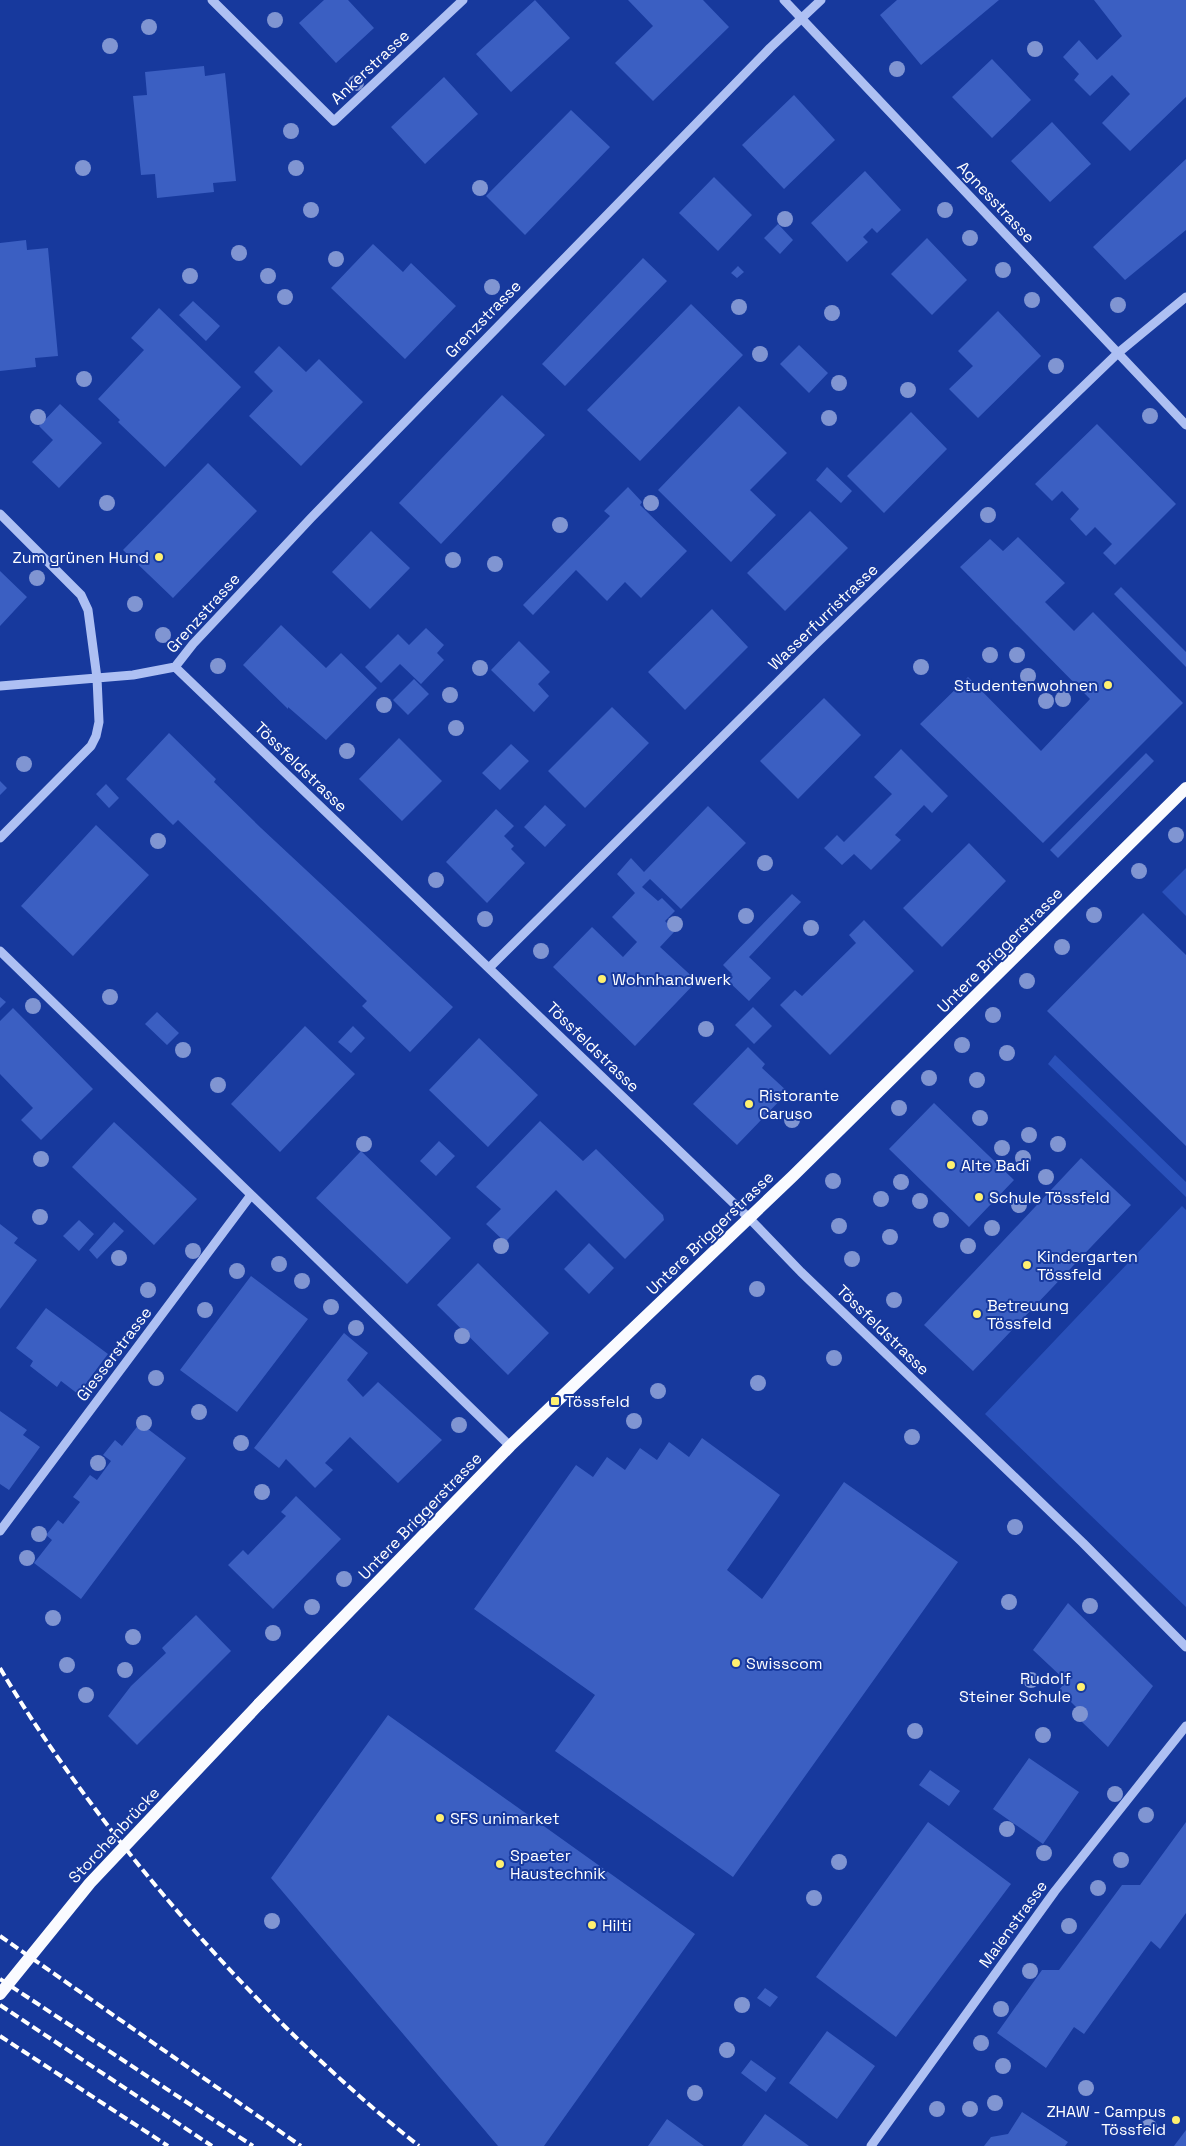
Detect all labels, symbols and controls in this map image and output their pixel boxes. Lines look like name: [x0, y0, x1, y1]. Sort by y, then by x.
street label: Ankerstrasse: [326, 25, 414, 109]
street label: Agnesstrasse: [953, 156, 1039, 248]
street label: Grenzstrasse: [440, 275, 526, 363]
place label: Zum grünen Hund: [12, 547, 149, 568]
marker: Zum grünen Hund: [153, 551, 165, 563]
street label: Wasserfurristrasse: [764, 559, 882, 675]
street label: Grenzstrasse: [161, 569, 245, 657]
place label: Studentenwohnen: [954, 675, 1098, 696]
marker: Studentenwohnen: [1102, 679, 1114, 691]
street label: Tössfeldstrasse: [250, 717, 352, 817]
street label: Untere Briggerstrasse: [933, 883, 1067, 1017]
place label: Wohnhandwerk: [612, 969, 732, 990]
marker: Wohnhandwerk: [596, 973, 608, 985]
street label: Tössfeldstrasse: [542, 997, 644, 1097]
place label: Ristorante Caruso: [759, 1085, 839, 1124]
marker: Ristorante Caruso: [743, 1098, 755, 1110]
place label: Alte Badi: [961, 1155, 1029, 1176]
marker: Alte Badi: [945, 1159, 957, 1171]
street label: Untere Briggerstrasse: [642, 1167, 778, 1299]
place label: Schule Tössfeld: [989, 1187, 1110, 1208]
marker: Schule Tössfeld: [973, 1191, 985, 1203]
place label: Kindergarten Tössfeld: [1037, 1246, 1138, 1285]
marker: Kindergarten Tössfeld: [1021, 1259, 1033, 1271]
street label: Tössfeldstrasse: [832, 1280, 934, 1380]
place label: Betreuung Tössfeld: [987, 1295, 1069, 1334]
street label: Giesserstrasse: [72, 1303, 156, 1405]
marker: Betreuung Tössfeld: [971, 1308, 983, 1320]
place label: Tössfeld: [565, 1391, 630, 1412]
marker: Tössfeld: [549, 1395, 561, 1407]
street label: Untere Briggerstrasse: [354, 1448, 486, 1584]
place label: Swisscom: [746, 1653, 823, 1674]
marker: Swisscom: [730, 1657, 742, 1669]
place label: Rudolf Steiner Schule: [959, 1668, 1071, 1707]
marker: Rudolf Steiner Schule: [1075, 1681, 1087, 1693]
street label: Storchenbrücke: [64, 1782, 164, 1888]
place label: SFS unimarket: [450, 1808, 560, 1829]
marker: SFS unimarket: [434, 1812, 446, 1824]
place label: Spaeter Haustechnik: [510, 1845, 606, 1884]
marker: Spaeter Haustechnik: [494, 1858, 506, 1870]
street label: Maienstrasse: [974, 1876, 1052, 1972]
place label: Hilti: [602, 1915, 632, 1936]
marker: Hilti: [586, 1919, 598, 1931]
place label: ZHAW - Campus Tössfeld: [1046, 2101, 1166, 2140]
marker: ZHAW - Campus Tössfeld: [1170, 2114, 1182, 2126]

